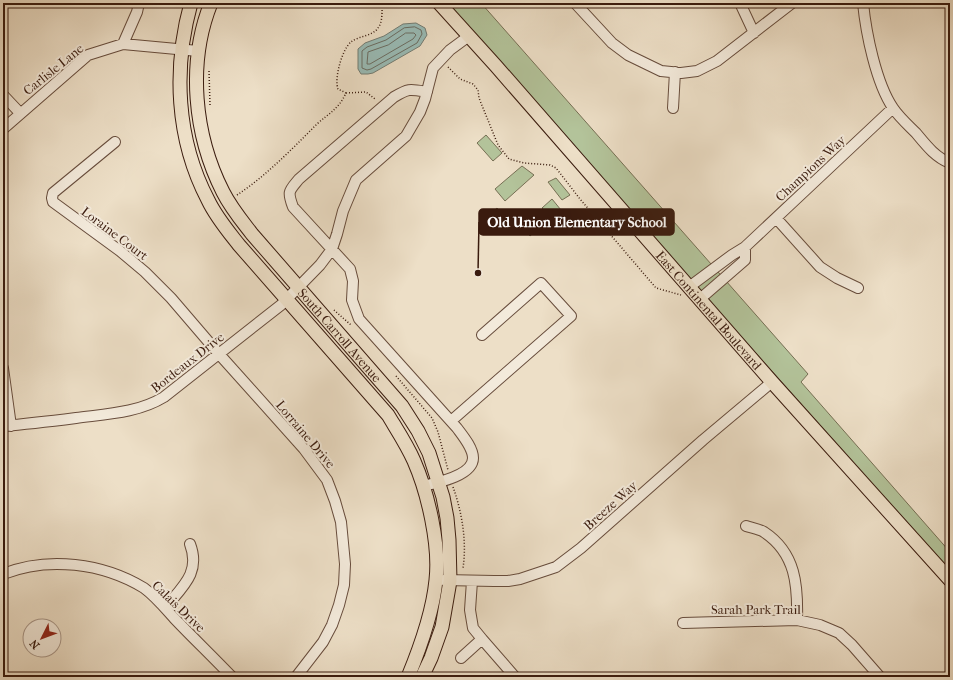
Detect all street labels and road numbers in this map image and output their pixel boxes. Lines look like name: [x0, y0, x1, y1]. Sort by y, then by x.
street label: Carlisle Lane: [20, 40, 87, 98]
street label: Champions Way: [772, 132, 849, 204]
street label: Loraine Court: [79, 204, 151, 263]
street label: East Continental Boulevard: [653, 248, 765, 374]
street label: South Carroll Avenue: [295, 285, 385, 386]
street label: Bordeaux Drive: [148, 329, 227, 396]
street label: Lorraine Drive: [273, 397, 339, 472]
street label: Breeze Way: [581, 477, 641, 533]
street label: Calais Drive: [149, 577, 209, 636]
street label: Sarah Park Trail: [711, 602, 801, 617]

